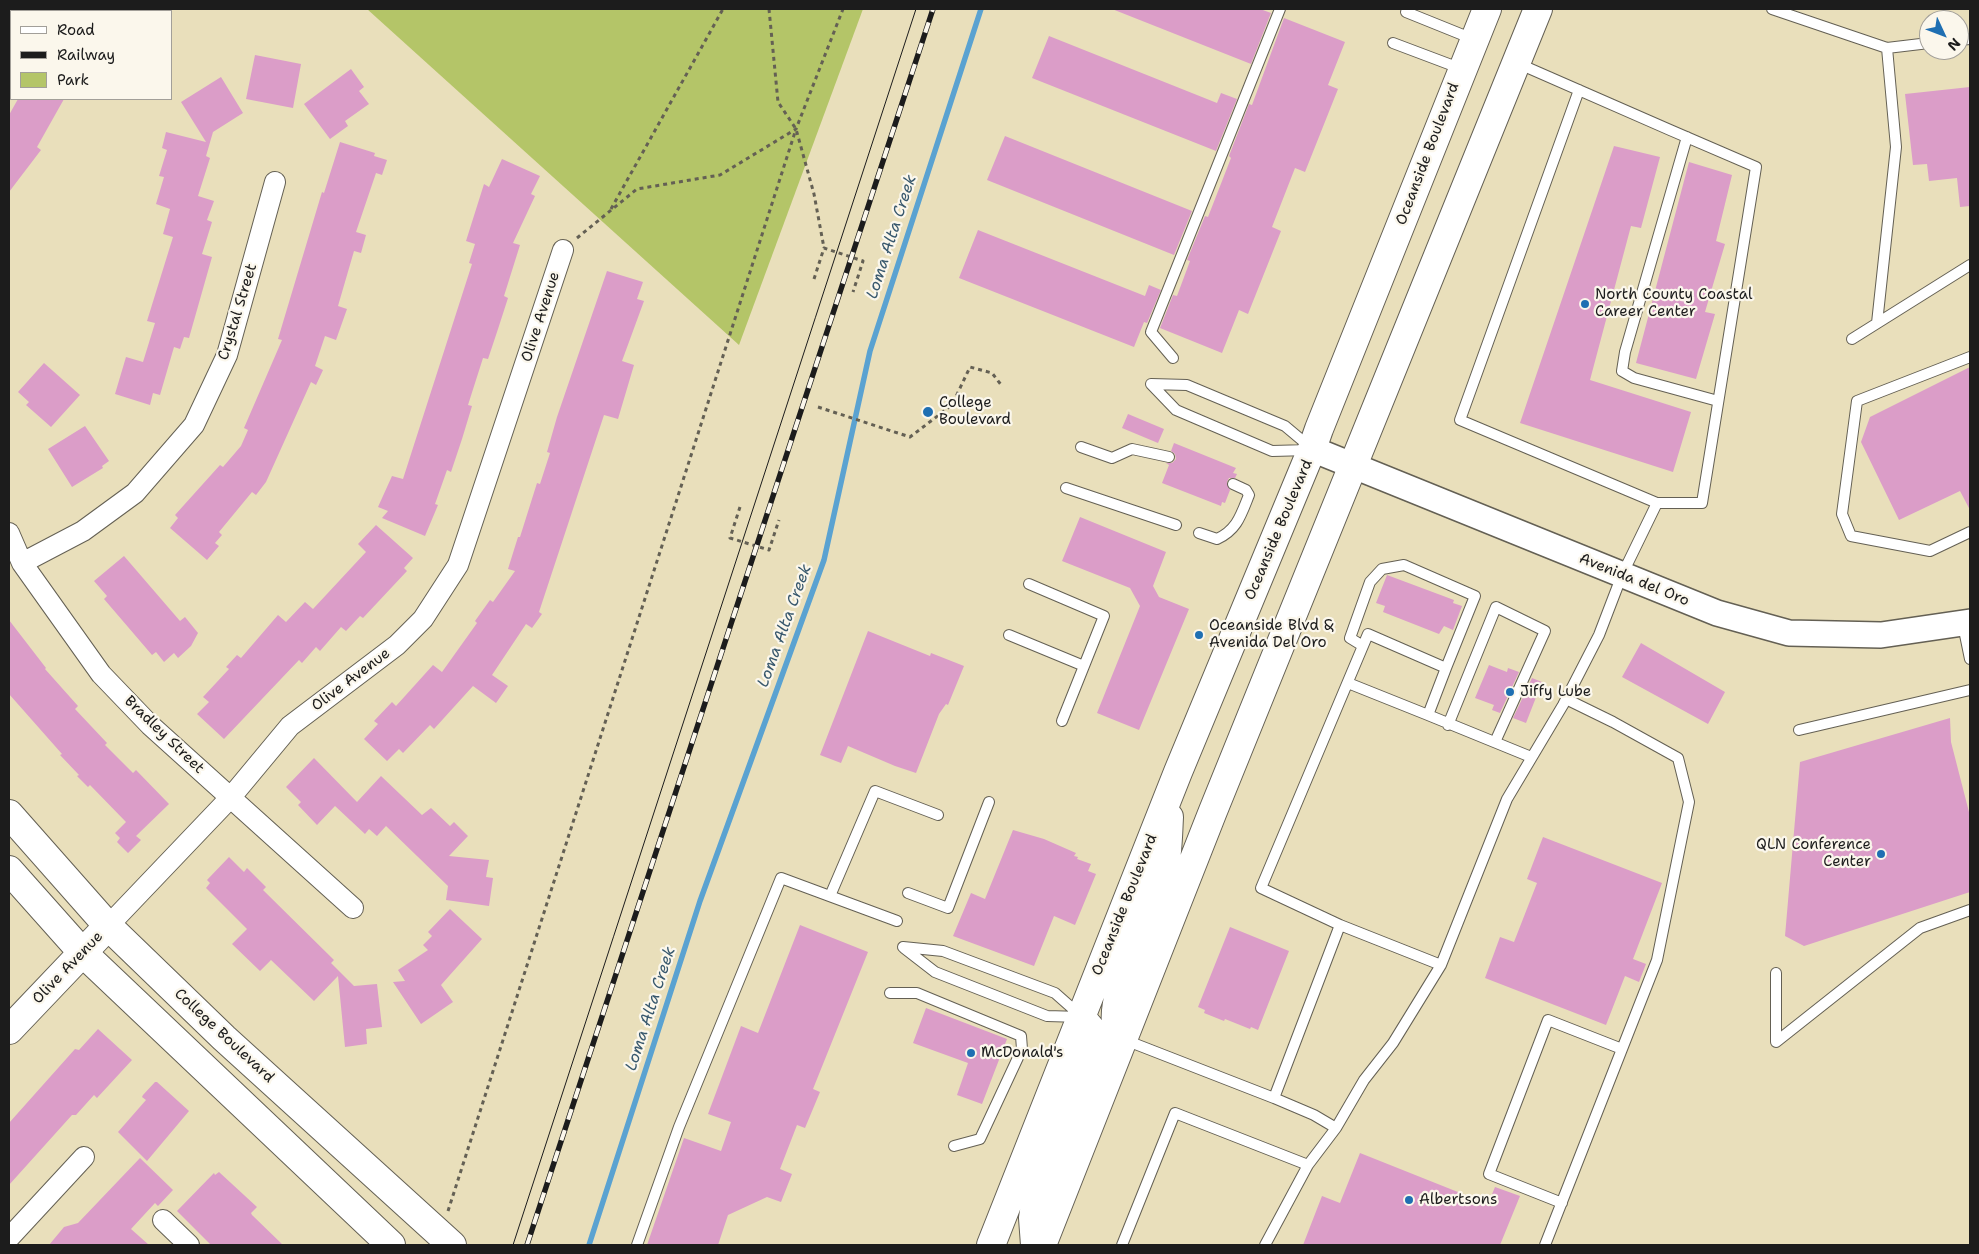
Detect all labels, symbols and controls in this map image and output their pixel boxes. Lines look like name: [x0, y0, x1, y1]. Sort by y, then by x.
legend: [10, 10, 172, 100]
north arrow: [1919, 10, 1969, 60]
text: Road: [57, 20, 95, 40]
text: N: [1944, 34, 1965, 55]
text: Railway: [57, 45, 115, 65]
text: Park: [57, 70, 89, 90]
street label: Oceanside Boulevard: [1393, 80, 1463, 228]
water label: Loma Alta Creek: [863, 172, 921, 302]
street label: Crystal Street: [215, 261, 261, 363]
street label: Olive Avenue: [518, 270, 564, 364]
place label: North County Coastal Career Center: [1595, 286, 1753, 321]
marker: North County Coastal Career Center: [1579, 298, 1591, 310]
place label: College Boulevard: [939, 394, 1011, 429]
marker: College Boulevard: [921, 405, 935, 419]
street label: Oceanside Boulevard: [1241, 457, 1317, 603]
street label: Avenida del Oro: [1576, 550, 1692, 610]
water label: Loma Alta Creek: [754, 562, 816, 690]
place label: Oceanside Blvd & Avenida Del Oro: [1209, 617, 1333, 652]
marker: Oceanside Blvd & Avenida Del Oro: [1193, 629, 1205, 641]
street label: Olive Avenue: [308, 645, 394, 715]
place label: Jiffy Lube: [1520, 683, 1591, 701]
marker: Jiffy Lube: [1504, 686, 1516, 698]
street label: Bradley Street: [120, 692, 208, 778]
street label: Oceanside Boulevard: [1088, 832, 1162, 978]
place label: QLN Conference Center: [1756, 836, 1871, 871]
marker: QLN Conference Center: [1875, 848, 1887, 860]
street label: Olive Avenue: [29, 928, 107, 1008]
water label: Loma Alta Creek: [622, 944, 680, 1074]
street label: College Boulevard: [170, 985, 278, 1087]
place label: McDonald's: [981, 1044, 1063, 1062]
marker: McDonald's: [965, 1047, 977, 1059]
place label: Albertsons: [1419, 1191, 1497, 1209]
marker: Albertsons: [1403, 1194, 1415, 1206]

